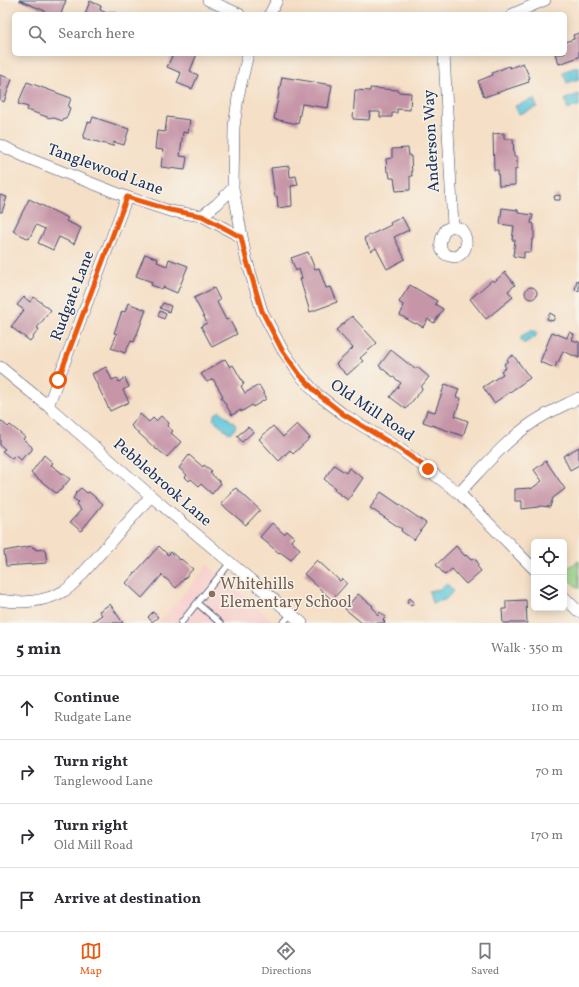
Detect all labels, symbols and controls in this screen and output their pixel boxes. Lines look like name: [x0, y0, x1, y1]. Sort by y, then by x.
search box: [12, 12, 567, 56]
icon: search: [26, 23, 48, 45]
text: Search here: [58, 24, 135, 45]
street label: Anderson Way: [418, 89, 446, 193]
street label: Tanglewood Lane: [44, 139, 166, 201]
street label: Rudgate Lane: [46, 248, 100, 344]
route start: [49, 371, 67, 389]
street label: Old Mill Road: [326, 375, 418, 447]
street label: Pebblebrook Lane: [108, 434, 216, 532]
route end: [419, 460, 437, 478]
map controls: [531, 539, 567, 611]
button: locate: [531, 539, 567, 575]
place label: Whitehills Elementary School: [220, 574, 352, 614]
button: layers: [531, 575, 567, 611]
marker: Whitehills Elementary School: [207, 589, 217, 599]
text: 5 min: [16, 638, 61, 661]
text: Walk · 350 m: [491, 640, 563, 658]
text: Continue: [54, 688, 119, 709]
icon: ahead: [16, 697, 38, 719]
text: 110 m: [531, 699, 563, 717]
text: Rudgate Lane: [54, 709, 131, 727]
text: Turn right: [54, 752, 128, 773]
icon: right: [16, 761, 38, 783]
text: 70 m: [535, 763, 563, 781]
text: Tanglewood Lane: [54, 773, 153, 791]
text: Turn right: [54, 816, 128, 837]
icon: right: [16, 825, 38, 847]
text: 170 m: [530, 827, 563, 845]
text: Old Mill Road: [54, 837, 133, 855]
icon: arrive: [16, 889, 38, 911]
text: Arrive at destination: [54, 889, 201, 910]
tab: Map: [80, 940, 102, 979]
tab: Directions: [261, 940, 312, 979]
tab: Saved: [471, 940, 499, 979]

